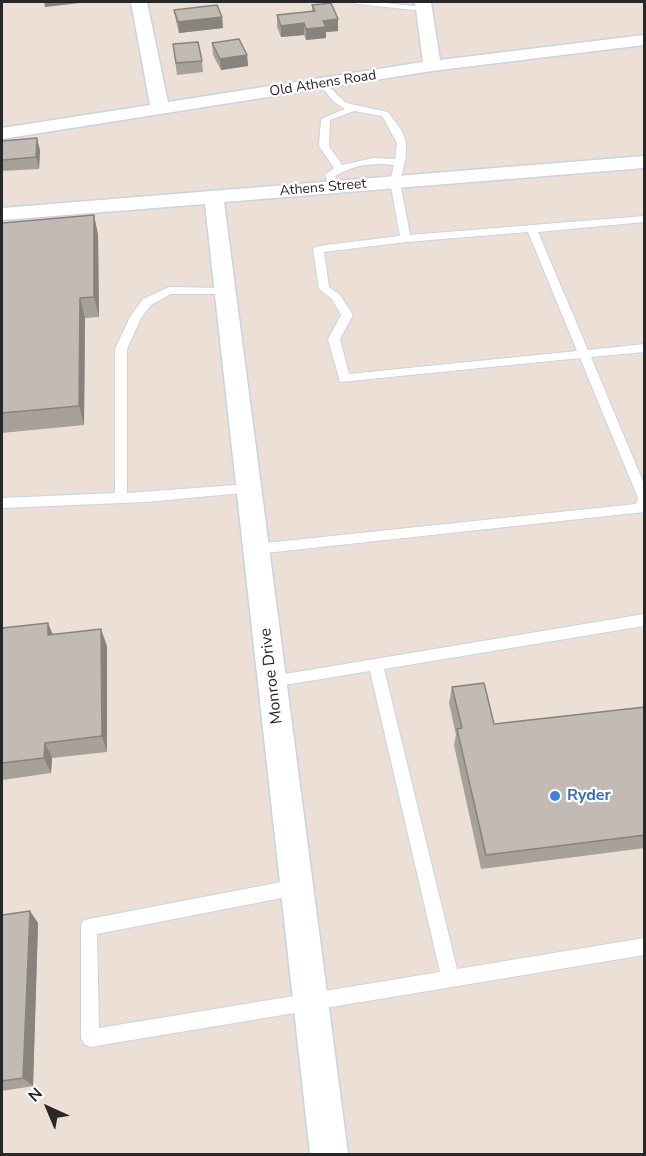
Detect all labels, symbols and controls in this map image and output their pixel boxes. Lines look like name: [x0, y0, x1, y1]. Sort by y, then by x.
street label: Old Athens Road: [268, 67, 378, 101]
street label: Athens Street: [279, 176, 367, 200]
street label: Monroe Drive: [257, 627, 287, 725]
place label: Ryder: [567, 786, 611, 806]
marker: Ryder: [548, 789, 562, 803]
north arrow: [18, 1078, 78, 1138]
text: N: [24, 1083, 47, 1107]

